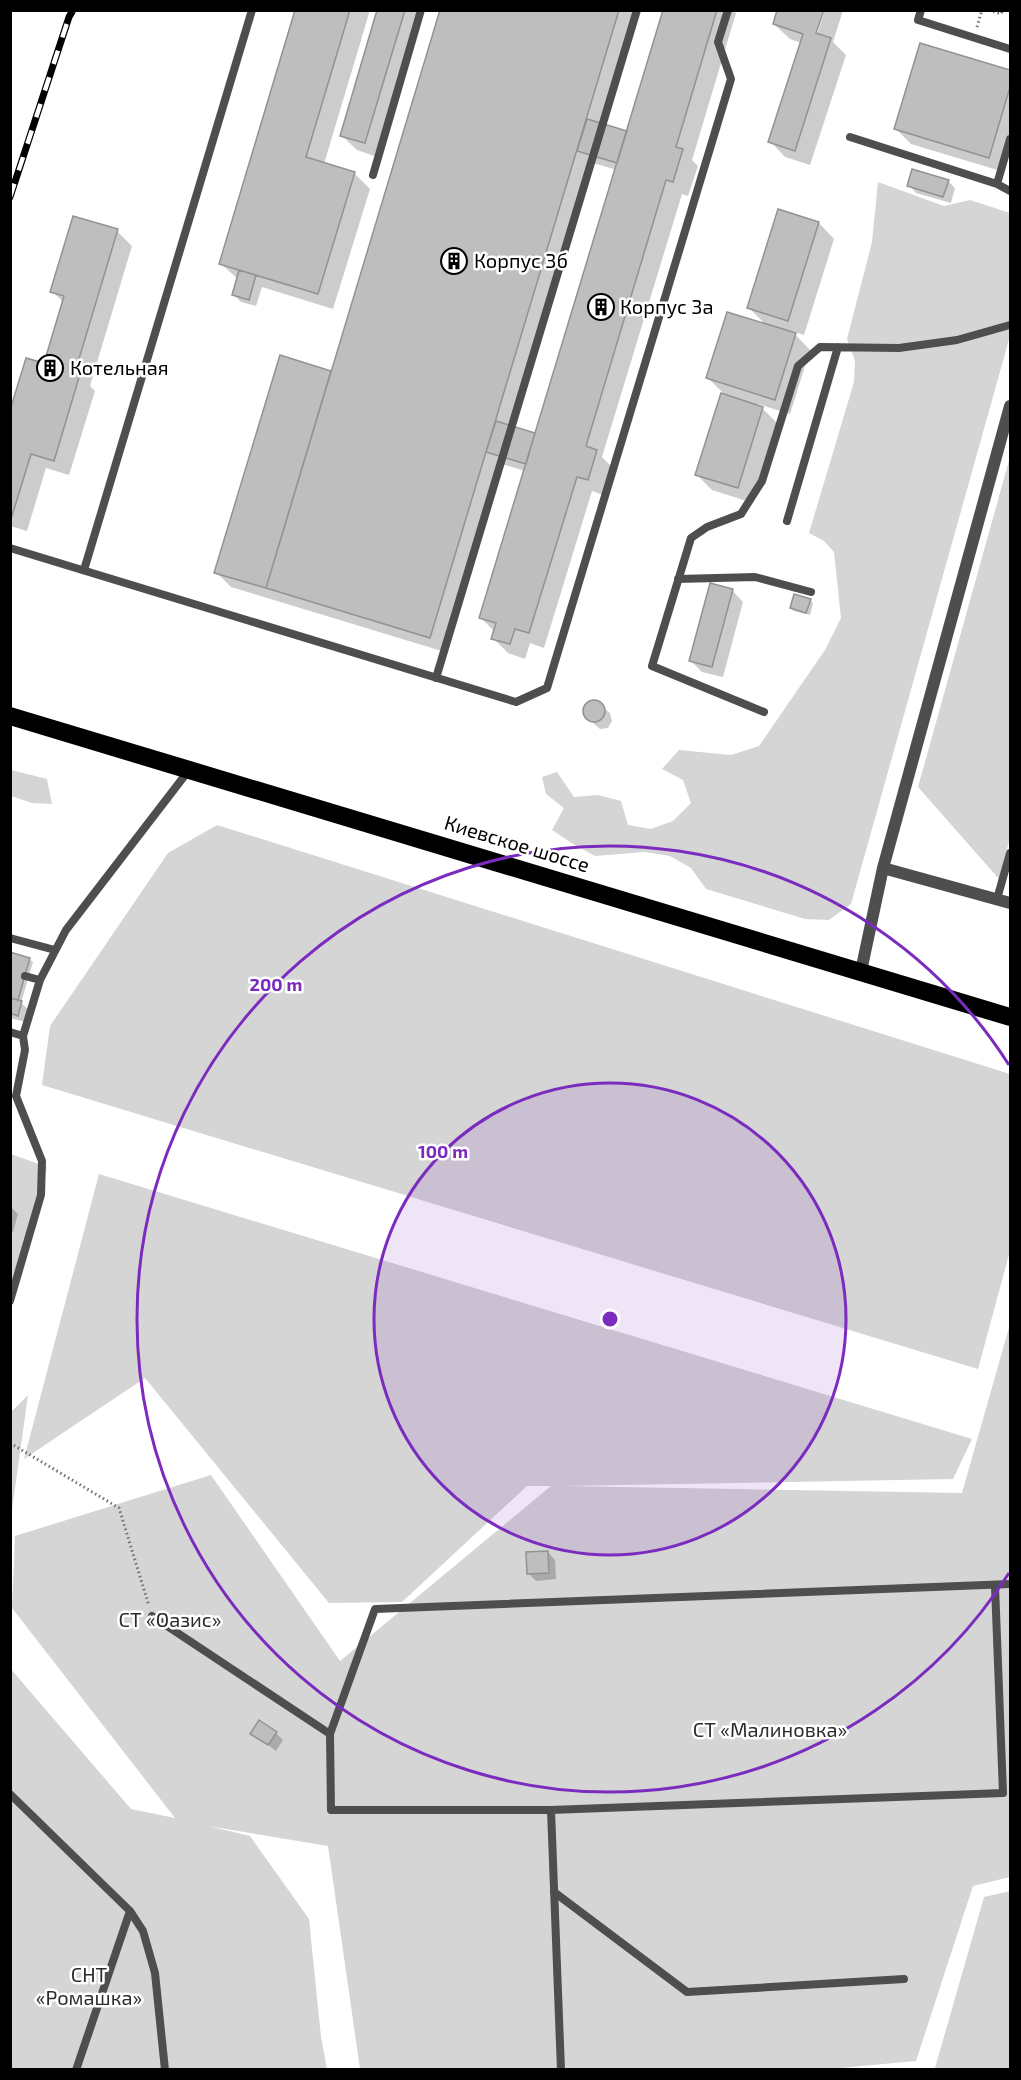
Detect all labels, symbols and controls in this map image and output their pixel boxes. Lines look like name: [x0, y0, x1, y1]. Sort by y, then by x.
building icon: Корпус 3б: [439, 246, 469, 276]
place label: Корпус 3б: [474, 248, 568, 273]
building icon: Корпус 3a: [586, 292, 616, 322]
place label: Корпус 3a: [620, 294, 713, 319]
building icon: Котельная: [35, 353, 65, 383]
place label: Котельная: [70, 355, 169, 379]
street label: Киевское шоссе: [442, 810, 593, 877]
text: 200 m: [250, 973, 302, 995]
text: 100 m: [418, 1140, 468, 1162]
centre of rings: [600, 1309, 620, 1329]
park label: СТ «Оазис»: [119, 1607, 221, 1631]
park label: СТ «Малиновка»: [693, 1717, 847, 1741]
park label: СНТ «Ромашка»: [36, 1962, 142, 2009]

